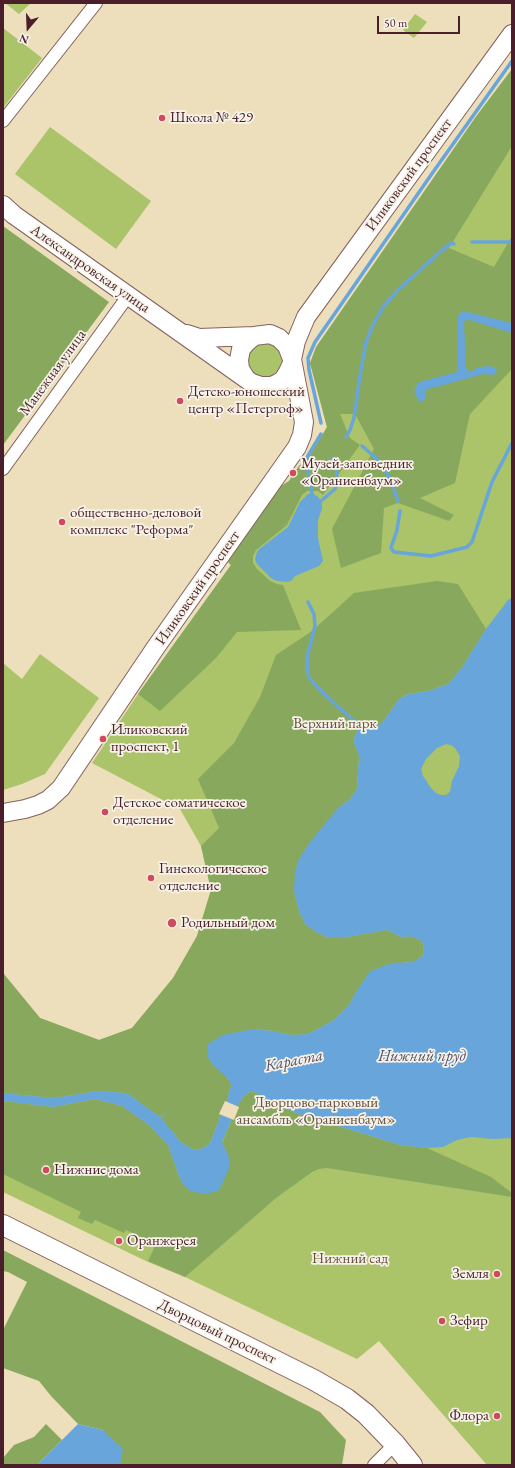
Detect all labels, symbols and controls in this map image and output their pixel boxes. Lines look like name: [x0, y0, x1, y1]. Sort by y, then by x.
north arrow: [8, 8, 48, 48]
scale bar: [379, 8, 462, 34]
text: 50 m: [384, 15, 407, 31]
text: N: [18, 31, 31, 47]
place label: Школа № 429: [170, 109, 253, 127]
marker: Школа № 429: [157, 113, 167, 123]
street label: Иликовский проспект: [362, 115, 456, 235]
street label: Александровская улица: [27, 221, 153, 317]
street label: Манежная улица: [16, 327, 90, 419]
place label: Детско-юношеский центр «Петергоф»: [188, 383, 305, 418]
marker: Детско-юношеский центр «Петергоф»: [175, 396, 185, 406]
place label: Музей-заповедник «Ораниенбаум»: [301, 455, 412, 490]
marker: Музей-заповедник «Ораниенбаум»: [288, 468, 298, 478]
place label: oбщеcтвенно-деловoй кoмплeкc "Peфoрма": [70, 504, 201, 539]
marker: oбщеcтвенно-деловoй кoмплeкc "Peфoрма": [57, 517, 67, 527]
street label: Иликовский проспект: [152, 528, 244, 648]
park label: Верхний парк: [293, 715, 377, 733]
place label: Иликовский проспект, 1: [111, 721, 188, 756]
marker: Иликовский проспект, 1: [98, 734, 108, 744]
place label: Детское соматическое отделение: [113, 794, 246, 829]
marker: Детское соматическое отделение: [100, 807, 110, 817]
place label: Гинекологическое отделение: [159, 860, 267, 895]
marker: Гинекологическое отделение: [146, 873, 156, 883]
place label: Родильный дом: [181, 914, 275, 932]
marker: Родильный дом: [166, 917, 178, 929]
water label: Караста: [263, 1046, 325, 1076]
water label: Нижний пруд: [378, 1047, 466, 1067]
park label: Дворцово-парковый ансамбль «Ораниенбаум»: [237, 1094, 395, 1129]
place label: Нижние дома: [54, 1161, 139, 1179]
marker: Нижние дома: [41, 1165, 51, 1175]
place label: Оранжерея: [127, 1232, 196, 1250]
marker: Оранжерея: [114, 1236, 124, 1246]
park label: Нижний сад: [312, 1250, 388, 1268]
place label: Земля: [452, 1265, 489, 1283]
marker: Земля: [492, 1269, 502, 1279]
street label: Дворцовый проспект: [155, 1296, 279, 1368]
place label: Зефир: [450, 1312, 488, 1330]
marker: Зефир: [437, 1316, 447, 1326]
place label: Флора: [449, 1407, 489, 1425]
marker: Флора: [492, 1411, 502, 1421]

